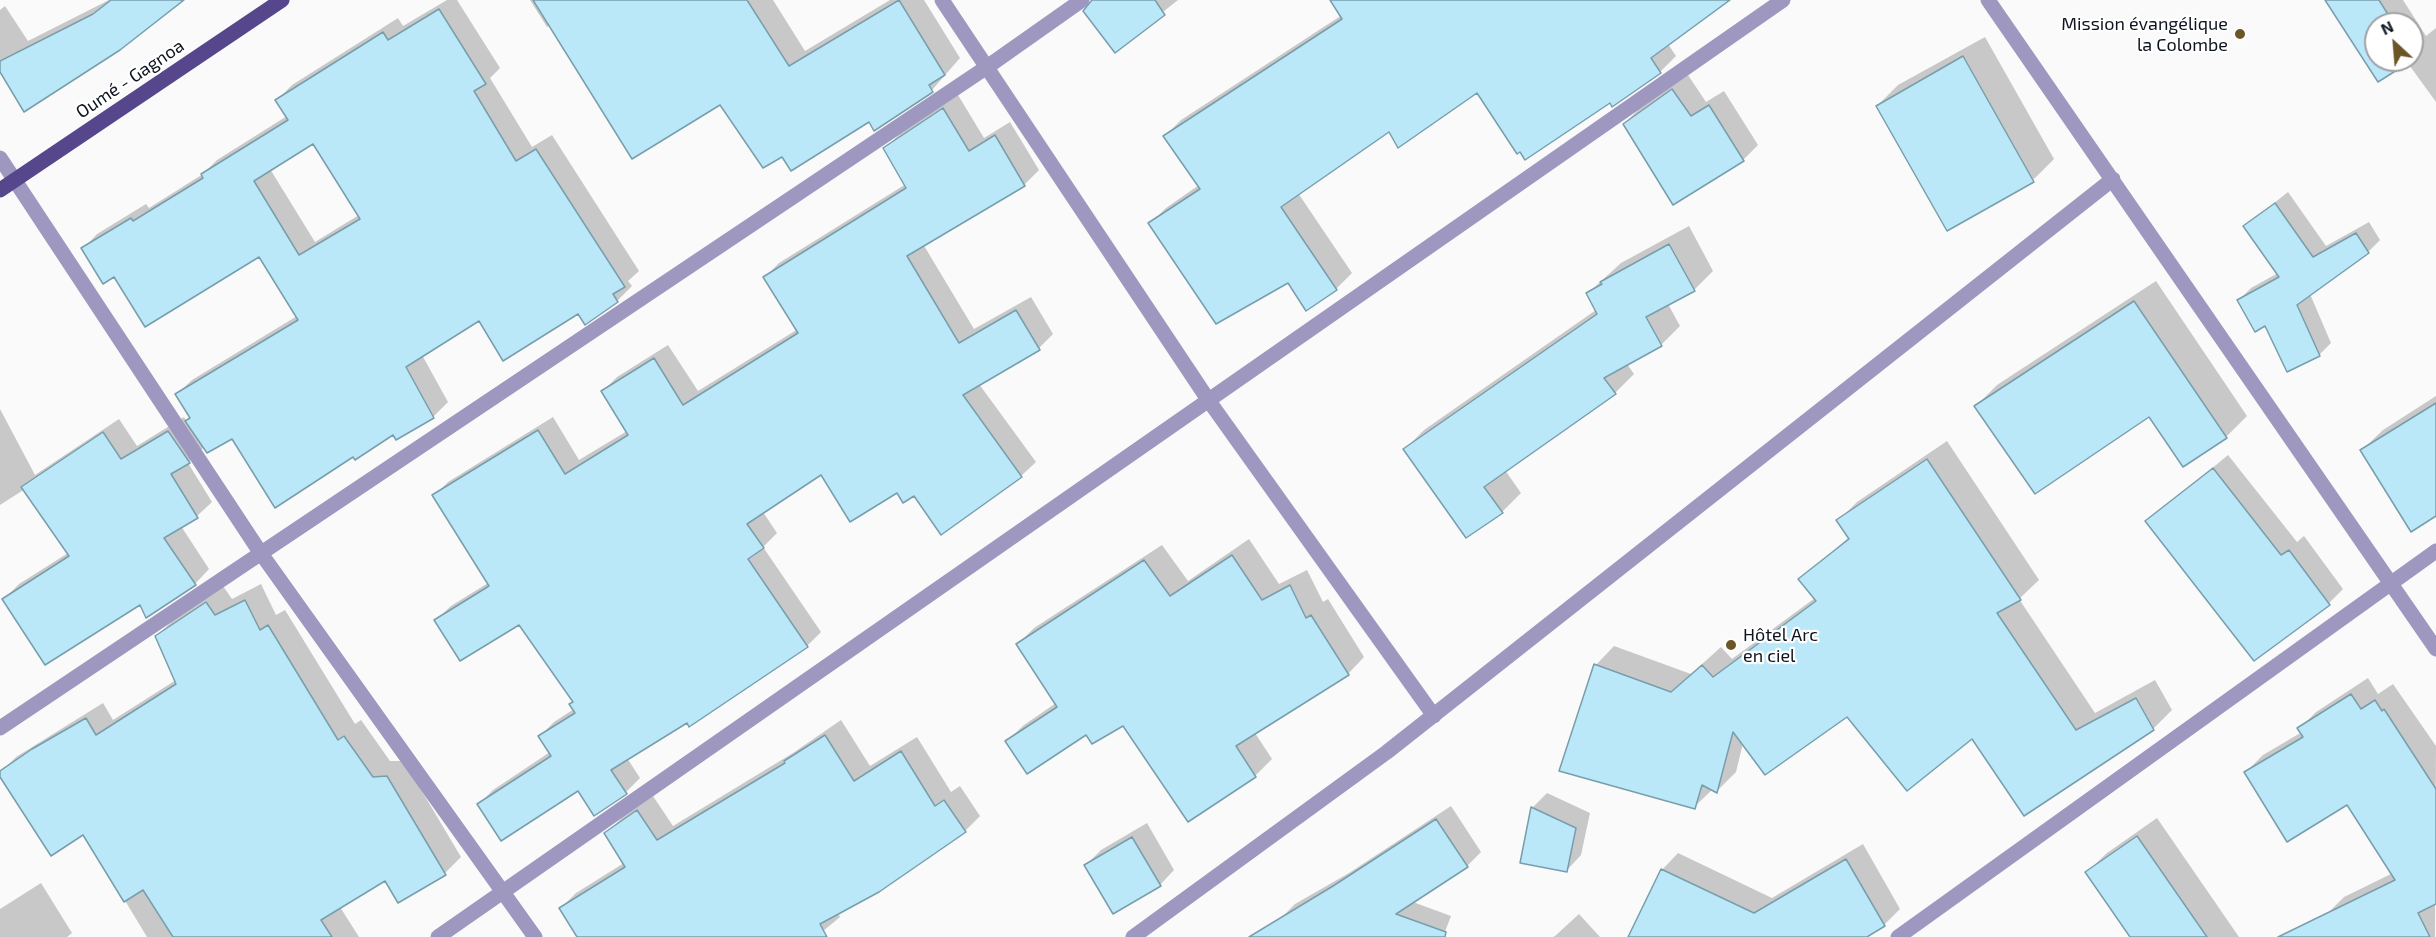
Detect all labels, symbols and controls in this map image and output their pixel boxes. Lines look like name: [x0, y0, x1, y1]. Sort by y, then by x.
north arrow: [2364, 12, 2424, 72]
place label: Mission évangélique la Colombe: [2061, 13, 2228, 56]
text: N: [2377, 16, 2396, 38]
marker: Mission évangélique la Colombe: [2233, 27, 2247, 41]
street label: Oumé - Gagnoa: [72, 35, 188, 123]
place label: Hôtel Arc en ciel: [1743, 624, 1818, 666]
marker: Hôtel Arc en ciel: [1724, 638, 1738, 652]

